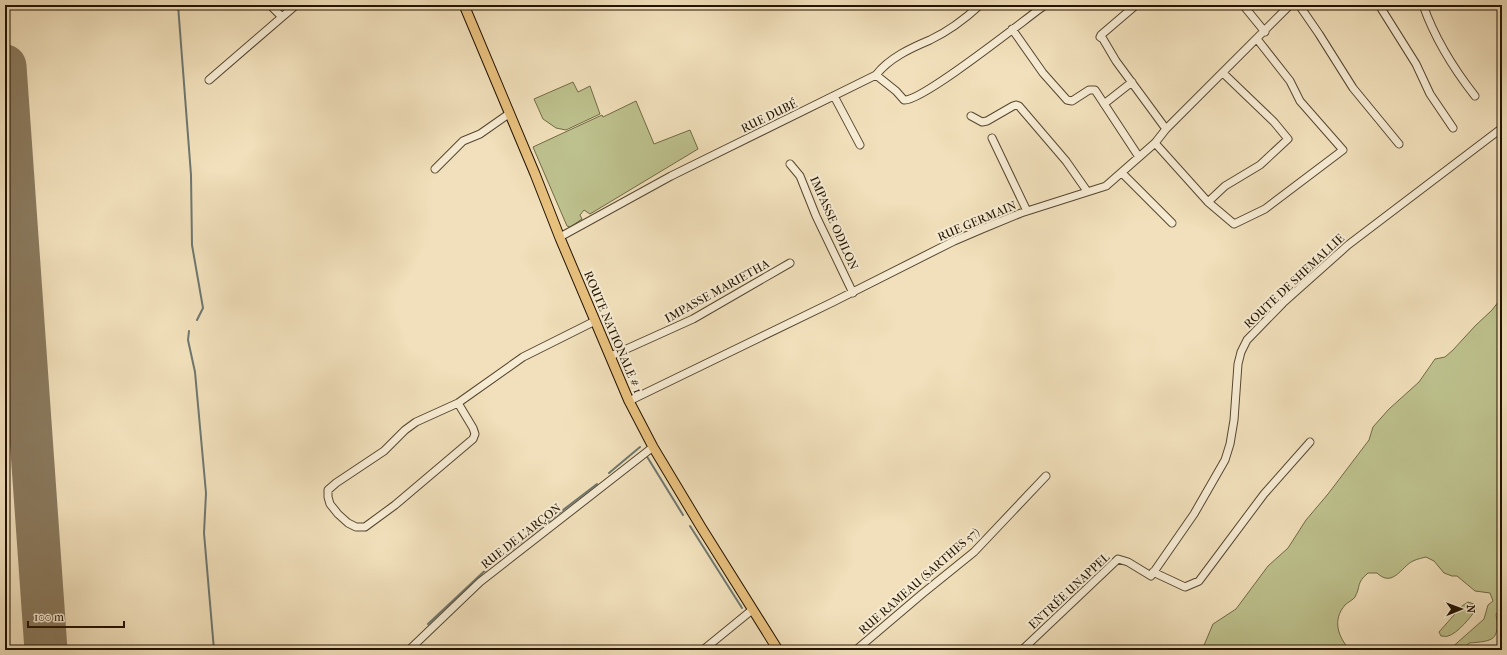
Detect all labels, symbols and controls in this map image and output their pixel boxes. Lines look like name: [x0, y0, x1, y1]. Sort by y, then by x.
street label: RUE DUBÉ: [738, 95, 799, 136]
street label: IMPASSE ODILON: [807, 174, 861, 272]
street label: RUE GERMAIN: [935, 198, 1019, 244]
street label: ROUTE DE SHEMALLIE: [1241, 231, 1347, 331]
street label: IMPASSE MARIETHA: [662, 256, 772, 326]
street label: ROUTE NATIONALE # 1: [581, 269, 645, 395]
street label: RUE DE L'ARÇON: [478, 500, 564, 572]
street label: RUE RAMEAU (SARTHES 57): [856, 525, 982, 637]
street label: ENTRÉE UNAPPEL: [1025, 549, 1113, 632]
north arrow: [1441, 589, 1481, 629]
scale bar: [28, 603, 124, 629]
text: N: [1464, 605, 1477, 614]
text: 100 m: [34, 610, 64, 624]

